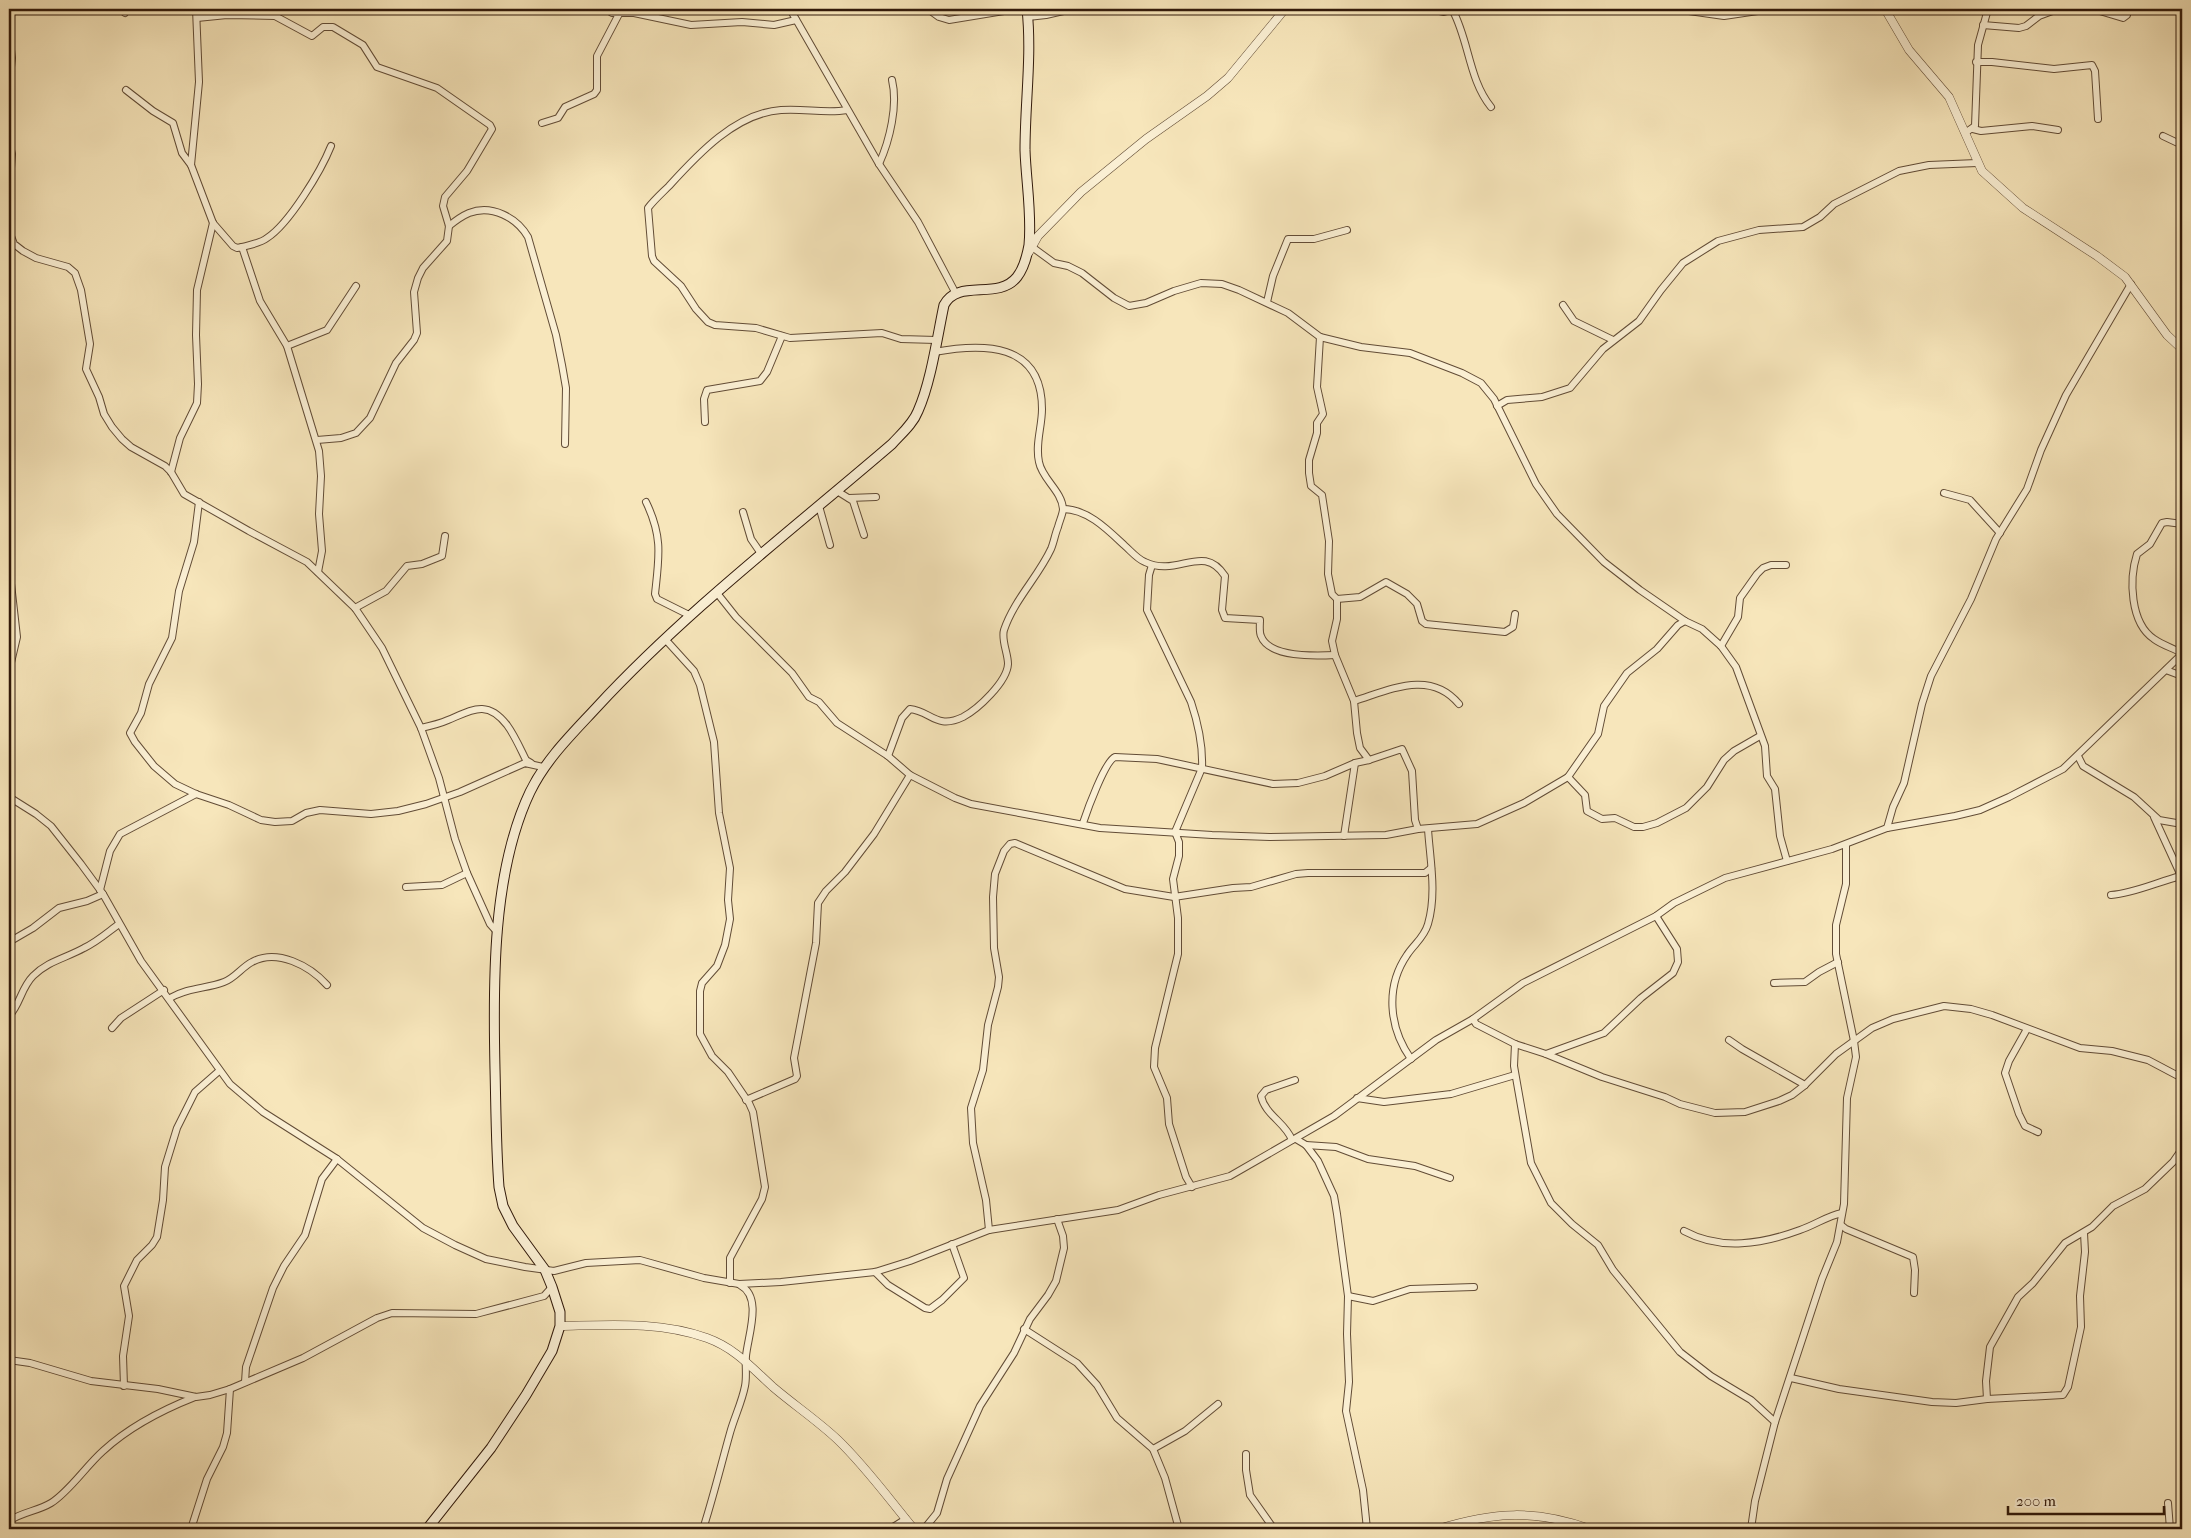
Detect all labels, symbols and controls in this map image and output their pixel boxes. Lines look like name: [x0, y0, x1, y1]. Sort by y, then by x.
scale bar: [2008, 1483, 2165, 1515]
text: 200 m: [2016, 1492, 2056, 1510]

